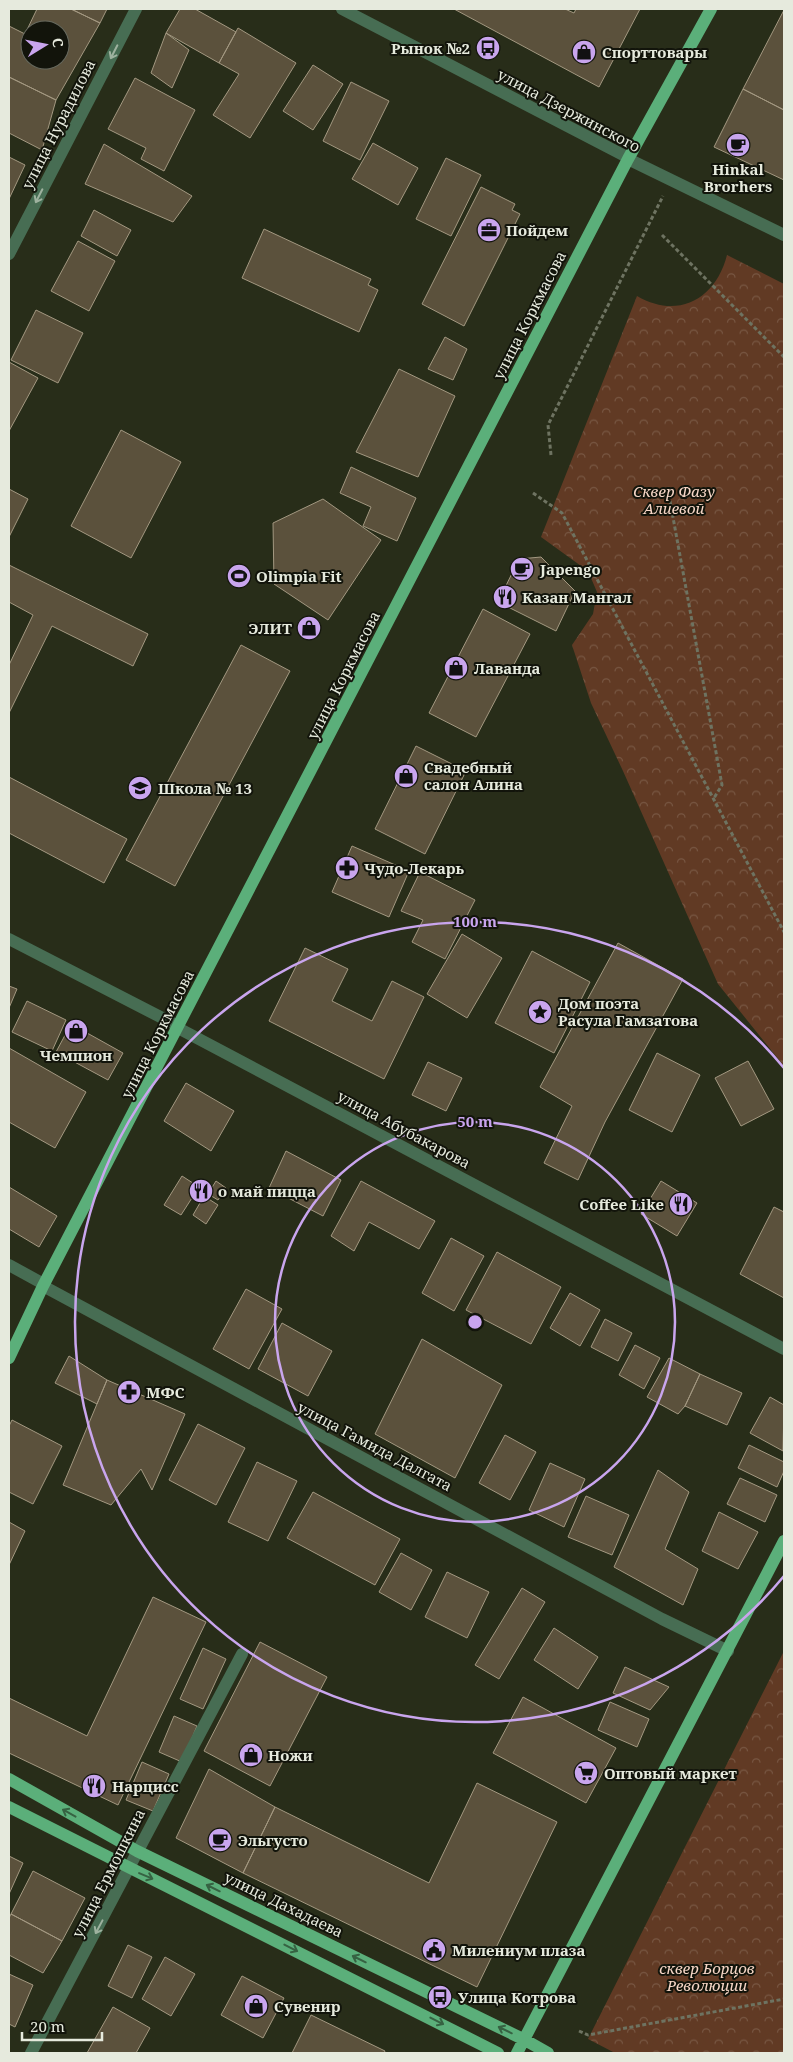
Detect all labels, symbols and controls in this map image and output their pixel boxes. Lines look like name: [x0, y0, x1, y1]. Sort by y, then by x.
north arrow: [20, 20, 70, 70]
bus stop icon: Рынок №2: [475, 35, 501, 61]
text: С: [48, 36, 68, 49]
place label: Рынок №2: [391, 38, 470, 58]
shop icon: Спорттовары: [571, 39, 597, 65]
place label: Спорттовары: [602, 42, 707, 62]
one-way arrow: [109, 44, 118, 59]
street label: улица Нурадилова: [17, 56, 99, 192]
street label: улица Дзержинского: [494, 64, 644, 156]
cafe icon: Hinkal Brorhers: [725, 132, 751, 158]
place label: Hinkal Brorhers: [704, 159, 772, 196]
one-way arrow: [34, 188, 43, 203]
office icon: Пойдем: [476, 217, 502, 243]
place label: Пойдем: [506, 220, 568, 240]
street label: улица Коркмасова: [488, 247, 570, 383]
park label: Сквер Фазу Алиевой: [633, 481, 715, 518]
cafe icon: Japengo: [509, 556, 535, 582]
place label: Japengo: [539, 559, 601, 579]
sports icon: Olimpia Fit: [226, 563, 252, 589]
place label: Olimpia Fit: [256, 566, 342, 586]
restaurant icon: Казан Мангал: [492, 584, 518, 610]
place label: Казан Мангал: [522, 587, 632, 607]
street label: улица Коркмасова: [302, 607, 384, 743]
shop icon: ЭЛИТ: [296, 615, 322, 641]
place label: ЭЛИТ: [248, 618, 292, 638]
shop icon: Лаванда: [443, 655, 469, 681]
place label: Лаванда: [474, 658, 541, 678]
place label: Свадебный салон Алина: [424, 757, 523, 794]
shop icon: Свадебный салон Алина: [393, 763, 419, 789]
school or university icon: Школа № 13: [127, 775, 153, 801]
place label: Школа № 13: [158, 778, 252, 798]
pharmacy icon: Чудо-Лекарь: [334, 855, 360, 881]
place label: Чудо-Лекарь: [364, 858, 465, 878]
text: 100 m: [453, 911, 497, 931]
street label: улица Коркмасова: [116, 966, 198, 1102]
place label: Дом поэта Расула Гамзатова: [558, 993, 698, 1030]
place icon: Дом поэта Расула Гамзатова: [527, 999, 553, 1025]
shop icon: Чемпион: [63, 1018, 89, 1044]
place label: Чемпион: [40, 1045, 112, 1065]
street label: улица Абубакарова: [334, 1085, 474, 1173]
text: 50 m: [457, 1111, 493, 1131]
restaurant icon: о май пицца: [188, 1178, 214, 1204]
place label: о май пицца: [218, 1181, 316, 1201]
restaurant icon: Coffee Like: [668, 1191, 694, 1217]
place label: Coffee Like: [579, 1194, 664, 1214]
centre of rings: [466, 1313, 484, 1331]
pharmacy icon: МФС: [116, 1379, 142, 1405]
place label: МФС: [146, 1382, 185, 1402]
street label: улица Гамида Далгата: [294, 1397, 456, 1495]
shop icon: Ножи: [238, 1742, 264, 1768]
place label: Ножи: [268, 1745, 313, 1765]
supermarket icon: Оптовый маркет: [573, 1760, 599, 1786]
place label: Оптовый маркет: [604, 1763, 737, 1783]
restaurant icon: Нарцисс: [81, 1773, 107, 1799]
place label: Нарцисс: [112, 1776, 179, 1796]
street label: улица Ермошкина: [67, 1805, 149, 1941]
one-way arrow: [62, 1807, 77, 1817]
cafe icon: Эльгусто: [207, 1827, 233, 1853]
place label: Эльгусто: [238, 1830, 308, 1850]
street label: улица Дахадаева: [221, 1867, 347, 1941]
one-way arrow: [138, 1871, 153, 1881]
one-way arrow: [206, 1883, 221, 1892]
one-way arrow: [93, 1920, 103, 1934]
public building icon: Милениум плаза: [421, 1937, 447, 1963]
place label: Милениум плаза: [452, 1940, 585, 1960]
one-way arrow: [284, 1943, 299, 1953]
one-way arrow: [352, 1954, 367, 1963]
park label: сквер Борцов Революции: [659, 1958, 755, 1995]
bus stop icon: Улица Котрова: [427, 1984, 453, 2010]
place label: Улица Котрова: [458, 1987, 576, 2007]
shop icon: Сувенир: [243, 1993, 269, 2019]
place label: Сувенир: [274, 1996, 341, 2016]
scale bar: [22, 2010, 102, 2042]
text: 20 m: [30, 2016, 65, 2036]
one-way arrow: [429, 2016, 444, 2026]
one-way arrow: [498, 2025, 513, 2035]

